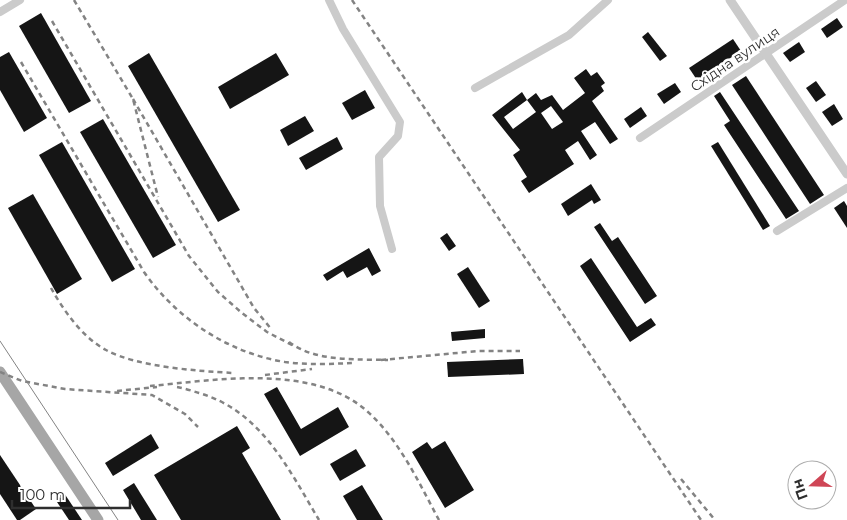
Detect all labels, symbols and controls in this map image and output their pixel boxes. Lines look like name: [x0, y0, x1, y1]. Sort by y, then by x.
street label: Східна вулиця: [687, 22, 783, 96]
north arrow: [787, 460, 837, 510]
text: Пн: [788, 476, 812, 502]
scale bar: [12, 478, 130, 510]
text: 100 m: [20, 485, 65, 504]

